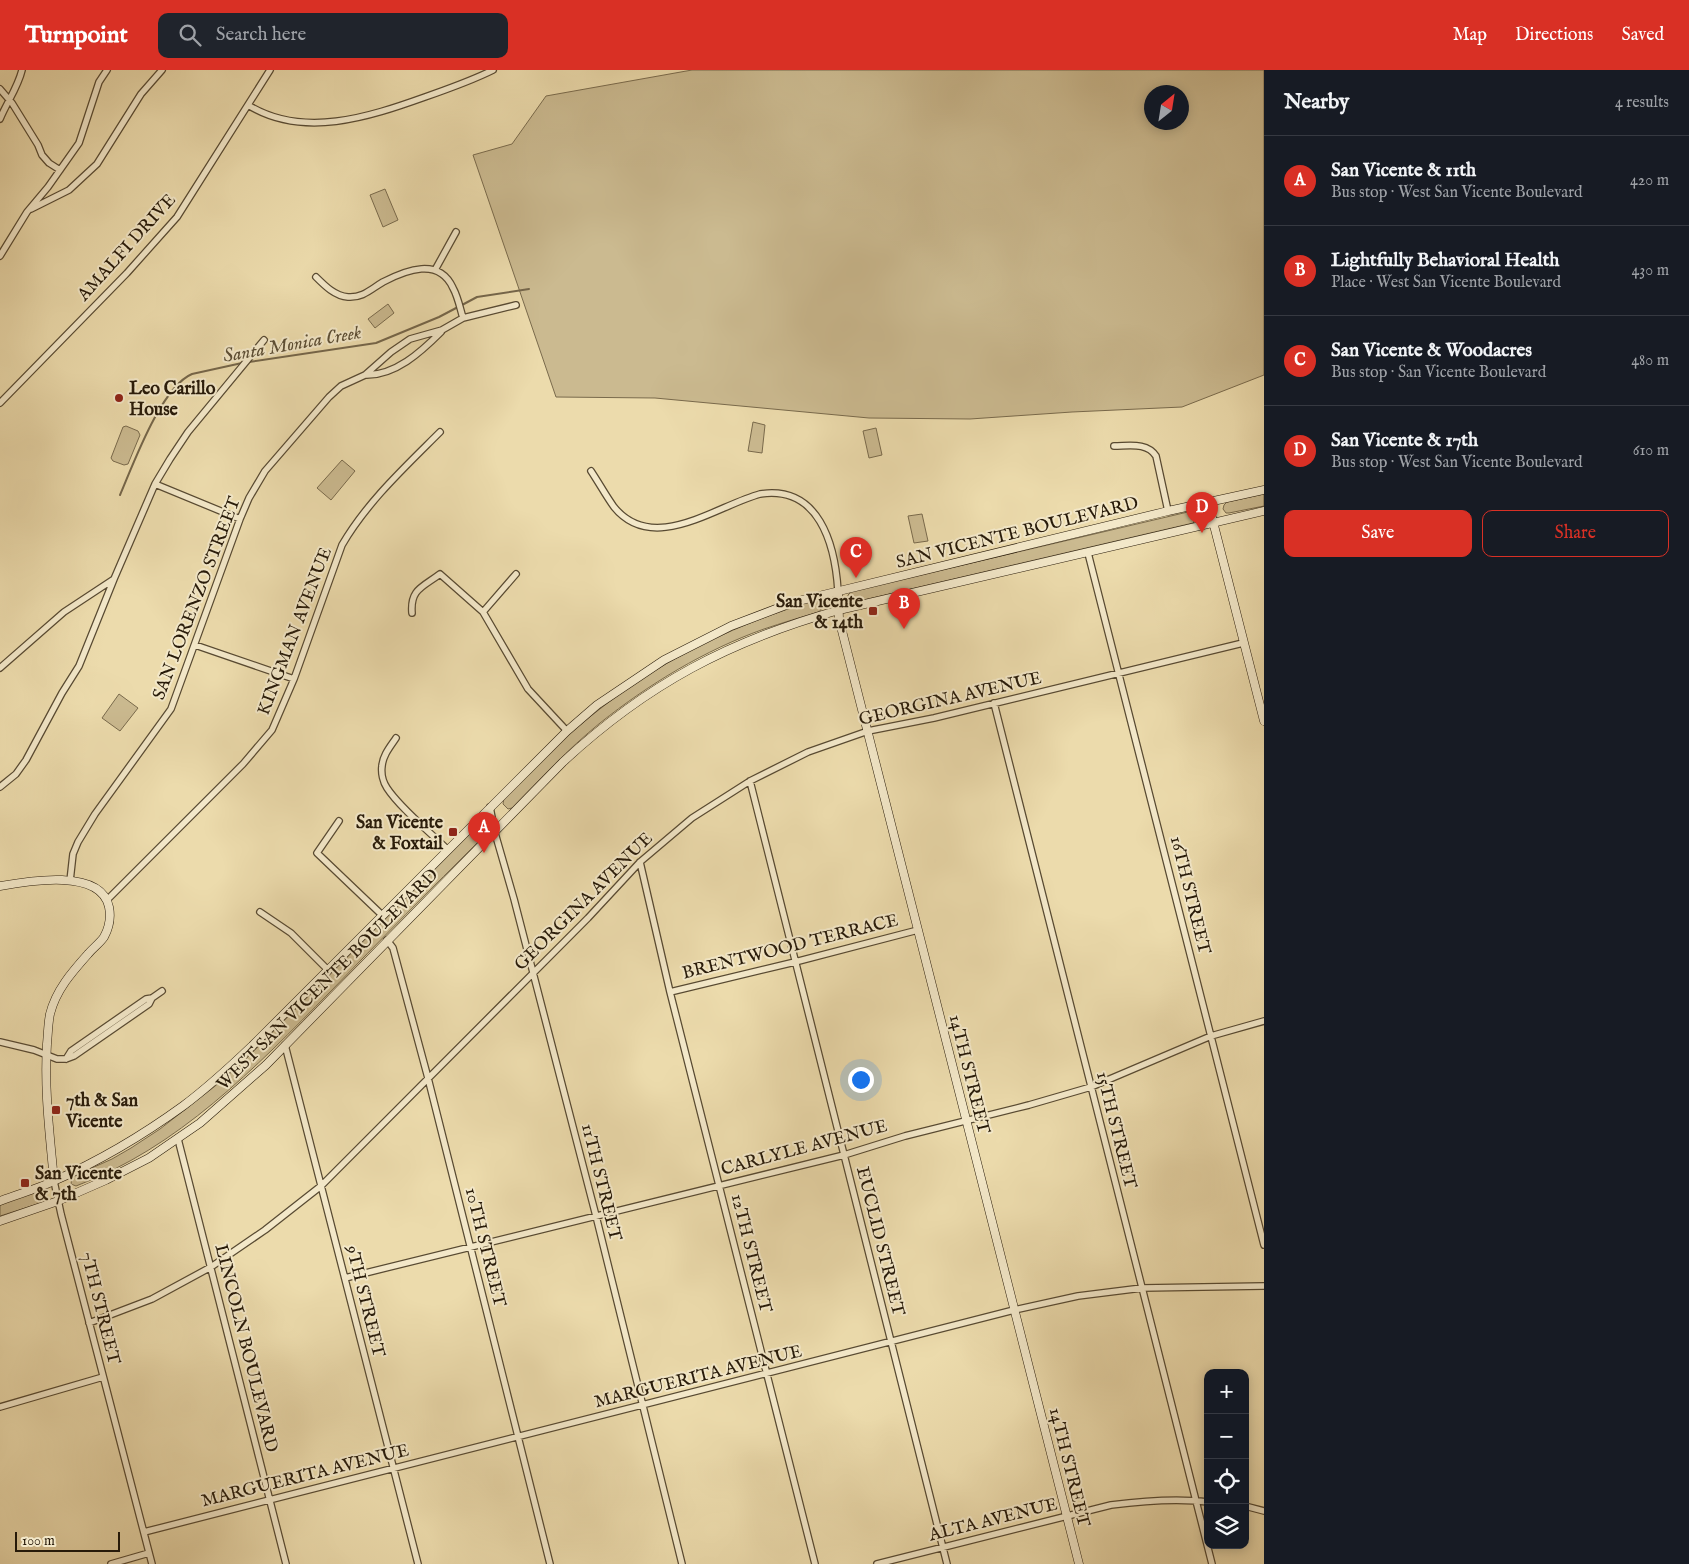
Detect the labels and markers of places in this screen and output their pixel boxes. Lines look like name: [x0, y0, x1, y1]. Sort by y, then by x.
place label: Leo Carillo House: [129, 378, 216, 422]
marker: Leo Carillo House: [113, 392, 125, 404]
pin: D: [1186, 492, 1218, 533]
pin: C: [840, 537, 872, 578]
pin: B: [888, 588, 920, 629]
place label: San Vicente & 14th: [776, 591, 864, 635]
marker: San Vicente & 14th: [867, 605, 879, 617]
place label: San Vicente & Foxtail: [356, 812, 444, 856]
pin: A: [468, 812, 500, 853]
marker: San Vicente & Foxtail: [447, 826, 459, 838]
place label: 7th & San Vicente: [65, 1090, 139, 1134]
marker: 7th & San Vicente: [50, 1104, 62, 1116]
place label: San Vicente & 7th: [35, 1163, 123, 1207]
marker: San Vicente & 7th: [19, 1177, 31, 1189]

